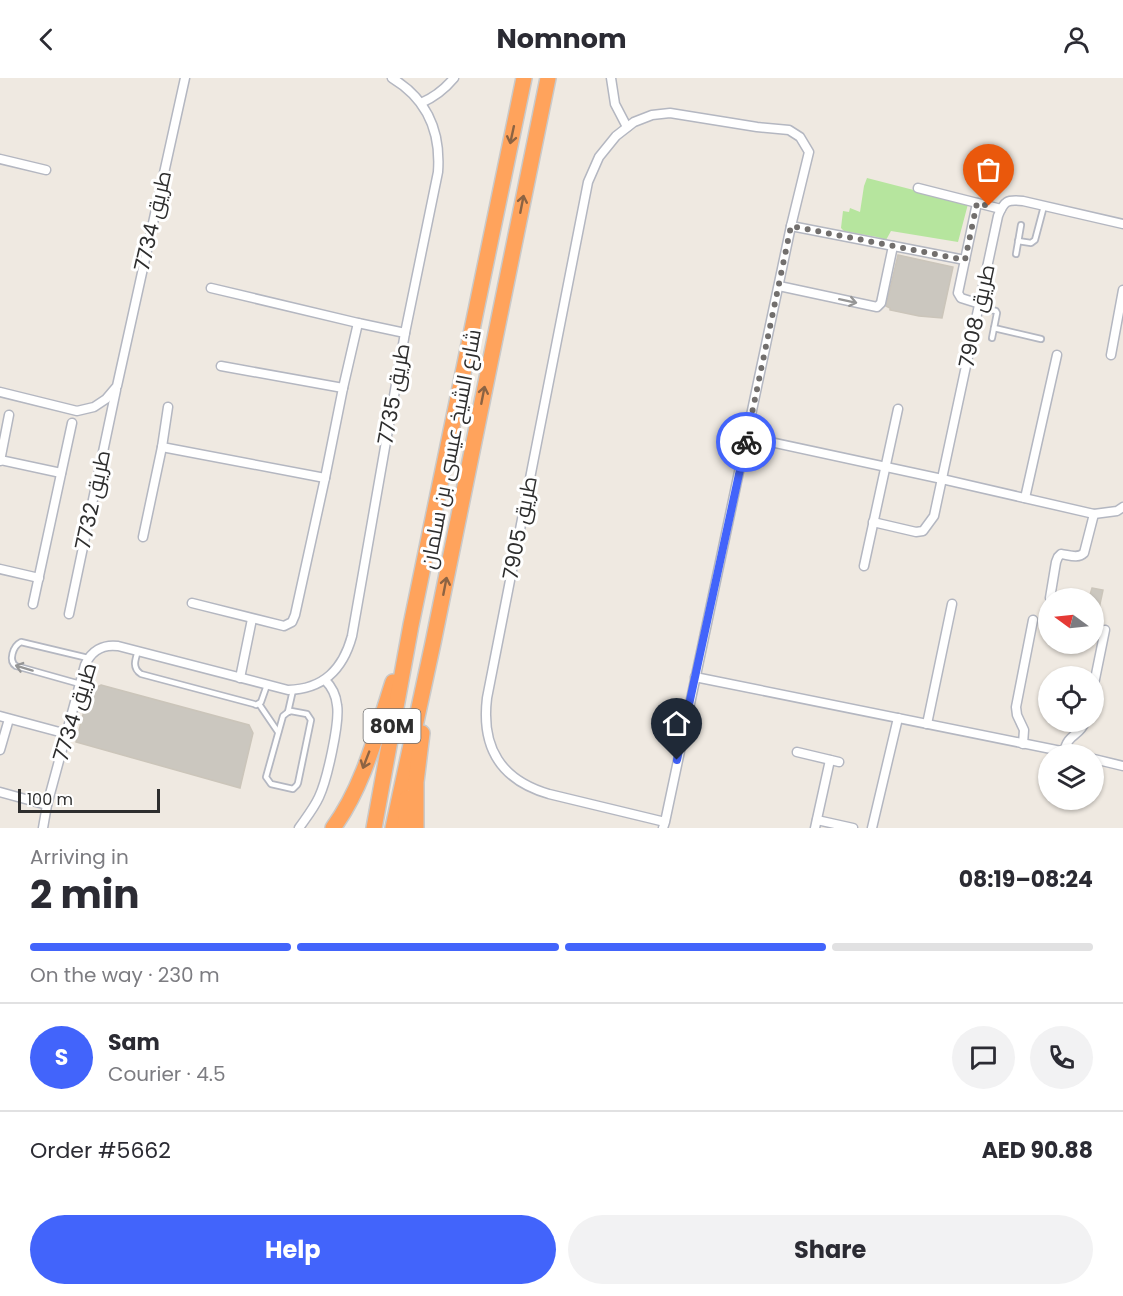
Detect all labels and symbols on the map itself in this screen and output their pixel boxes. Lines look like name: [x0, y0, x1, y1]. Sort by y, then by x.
one-way arrow: [506, 125, 517, 145]
pin: [963, 144, 1014, 206]
street label: طريق 7734: [127, 168, 178, 274]
one-way arrow: [517, 194, 528, 214]
street label: طريق 7908: [951, 262, 1002, 370]
one-way arrow: [838, 296, 858, 307]
street label: شارع الشيخ عيسى بن سلمان: [413, 327, 488, 571]
street label: طريق 7735: [370, 341, 417, 447]
one-way arrow: [478, 386, 490, 405]
courier: [716, 412, 776, 472]
street label: طريق 7732: [68, 447, 117, 552]
street label: طريق 7905: [495, 474, 544, 582]
one-way arrow: [440, 577, 451, 596]
north arrow: [1038, 588, 1104, 654]
street label: طريق 7734: [46, 659, 103, 765]
one-way arrow: [15, 662, 34, 673]
pin: [651, 698, 702, 760]
road number: 80M: [364, 709, 420, 743]
one-way arrow: [360, 750, 371, 769]
scale bar: [18, 786, 160, 814]

